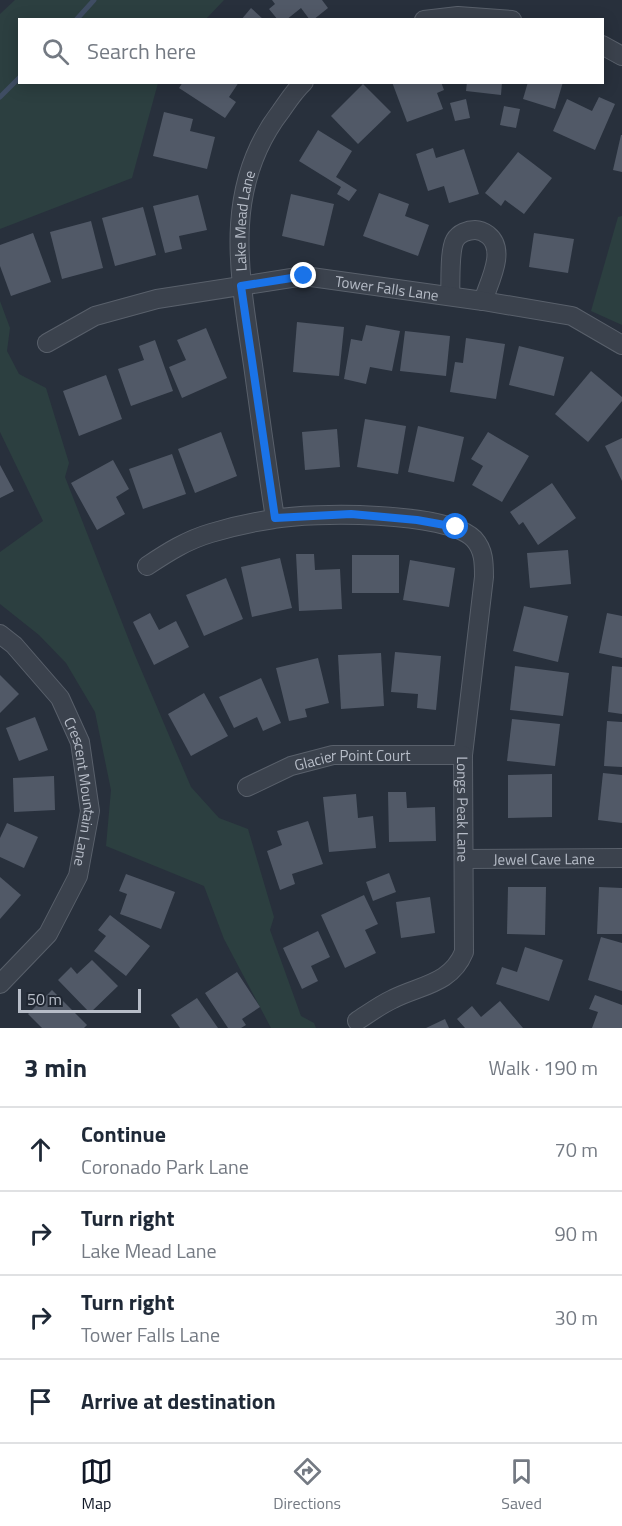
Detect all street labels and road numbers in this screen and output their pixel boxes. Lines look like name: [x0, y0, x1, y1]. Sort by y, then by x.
street label: Lake Mead Lane: [228, 167, 261, 272]
street label: Tower Falls Lane: [334, 269, 440, 306]
street label: Crescent Mountain Lane: [59, 713, 102, 868]
street label: Glacier Point Court: [292, 744, 411, 776]
street label: Longs Peak Lane: [452, 756, 475, 862]
street label: Jewel Cave Lane: [493, 847, 595, 870]

